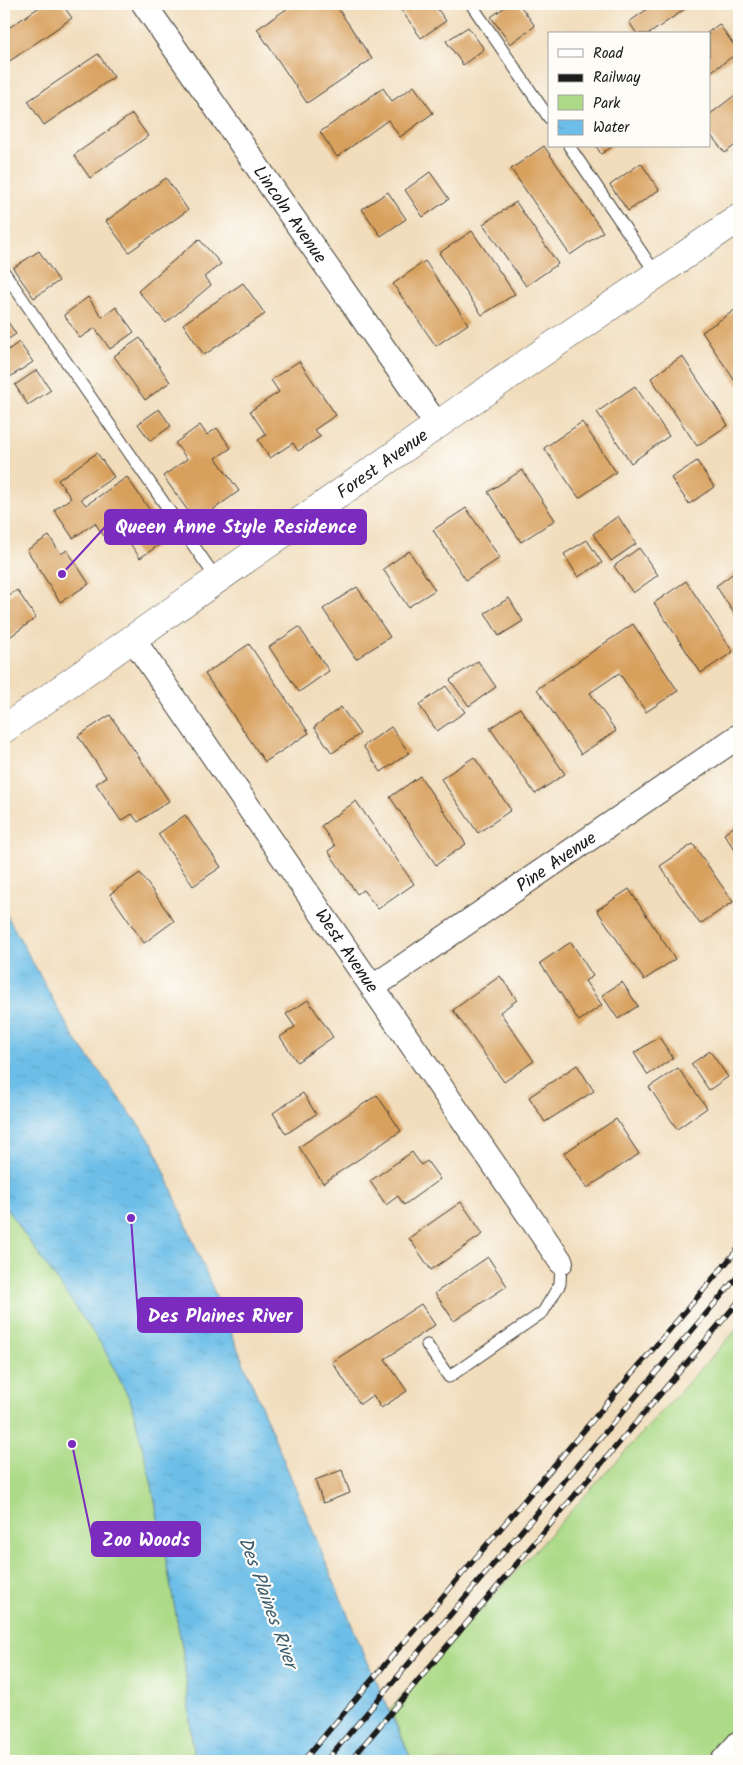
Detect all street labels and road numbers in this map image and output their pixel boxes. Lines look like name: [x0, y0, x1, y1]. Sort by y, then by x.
street label: Lincoln Avenue: [244, 160, 334, 270]
street label: Forest Avenue: [331, 422, 435, 507]
street label: Pine Avenue: [511, 825, 603, 901]
street label: West Avenue: [306, 903, 385, 1000]

